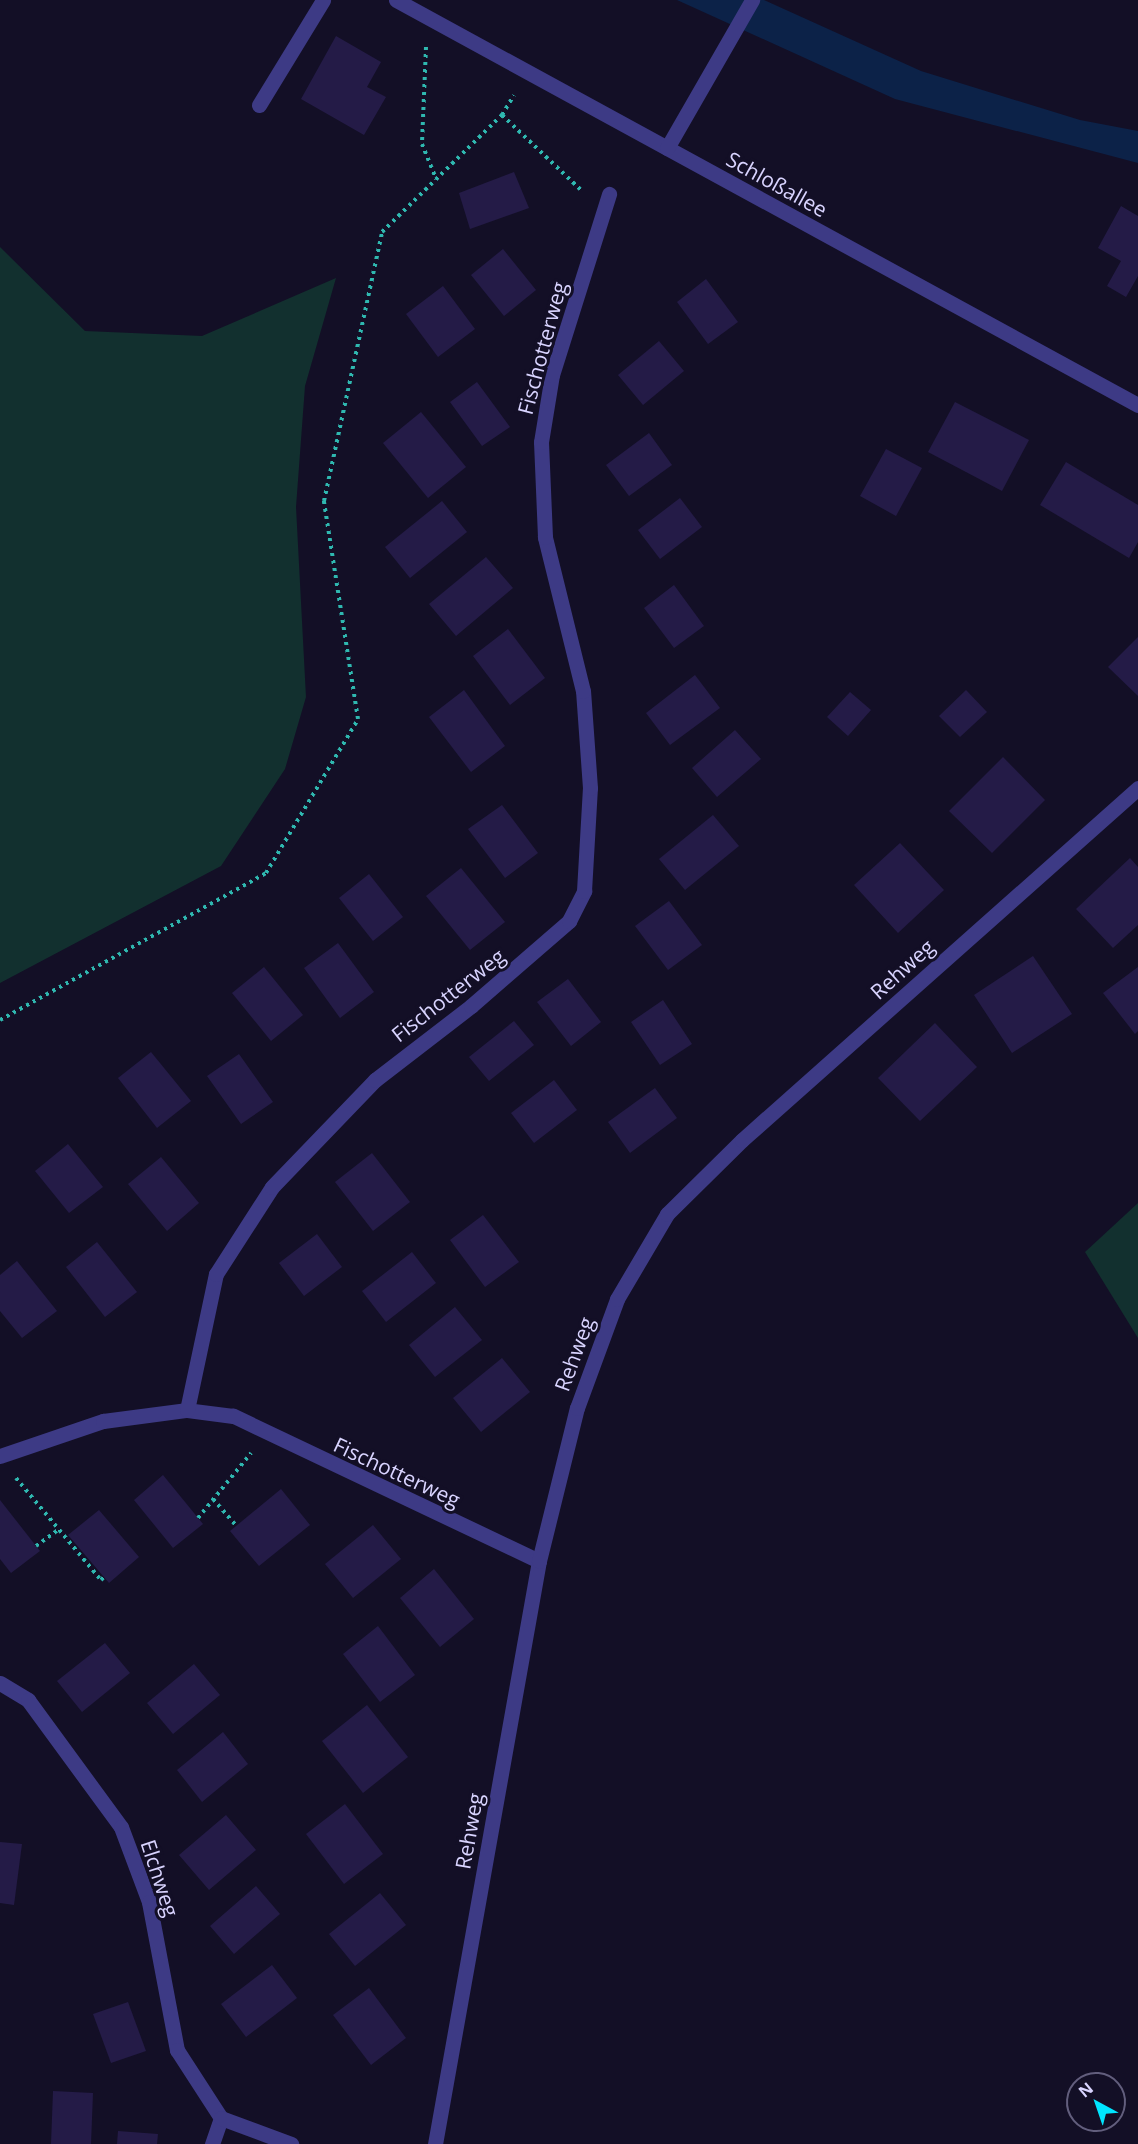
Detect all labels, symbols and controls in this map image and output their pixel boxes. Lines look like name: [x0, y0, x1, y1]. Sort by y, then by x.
street label: Schloßallee: [722, 146, 832, 222]
street label: Fischotterweg: [512, 279, 572, 417]
street label: Rehweg: [865, 934, 939, 1004]
street label: Fischotterweg: [386, 943, 510, 1047]
street label: Rehweg: [549, 1313, 599, 1395]
street label: Fischotterweg: [330, 1432, 464, 1512]
street label: Rehweg: [450, 1791, 488, 1871]
street label: Elchweg: [136, 1836, 184, 1920]
north arrow: [1066, 2072, 1126, 2132]
text: N: [1074, 2077, 1098, 2102]

